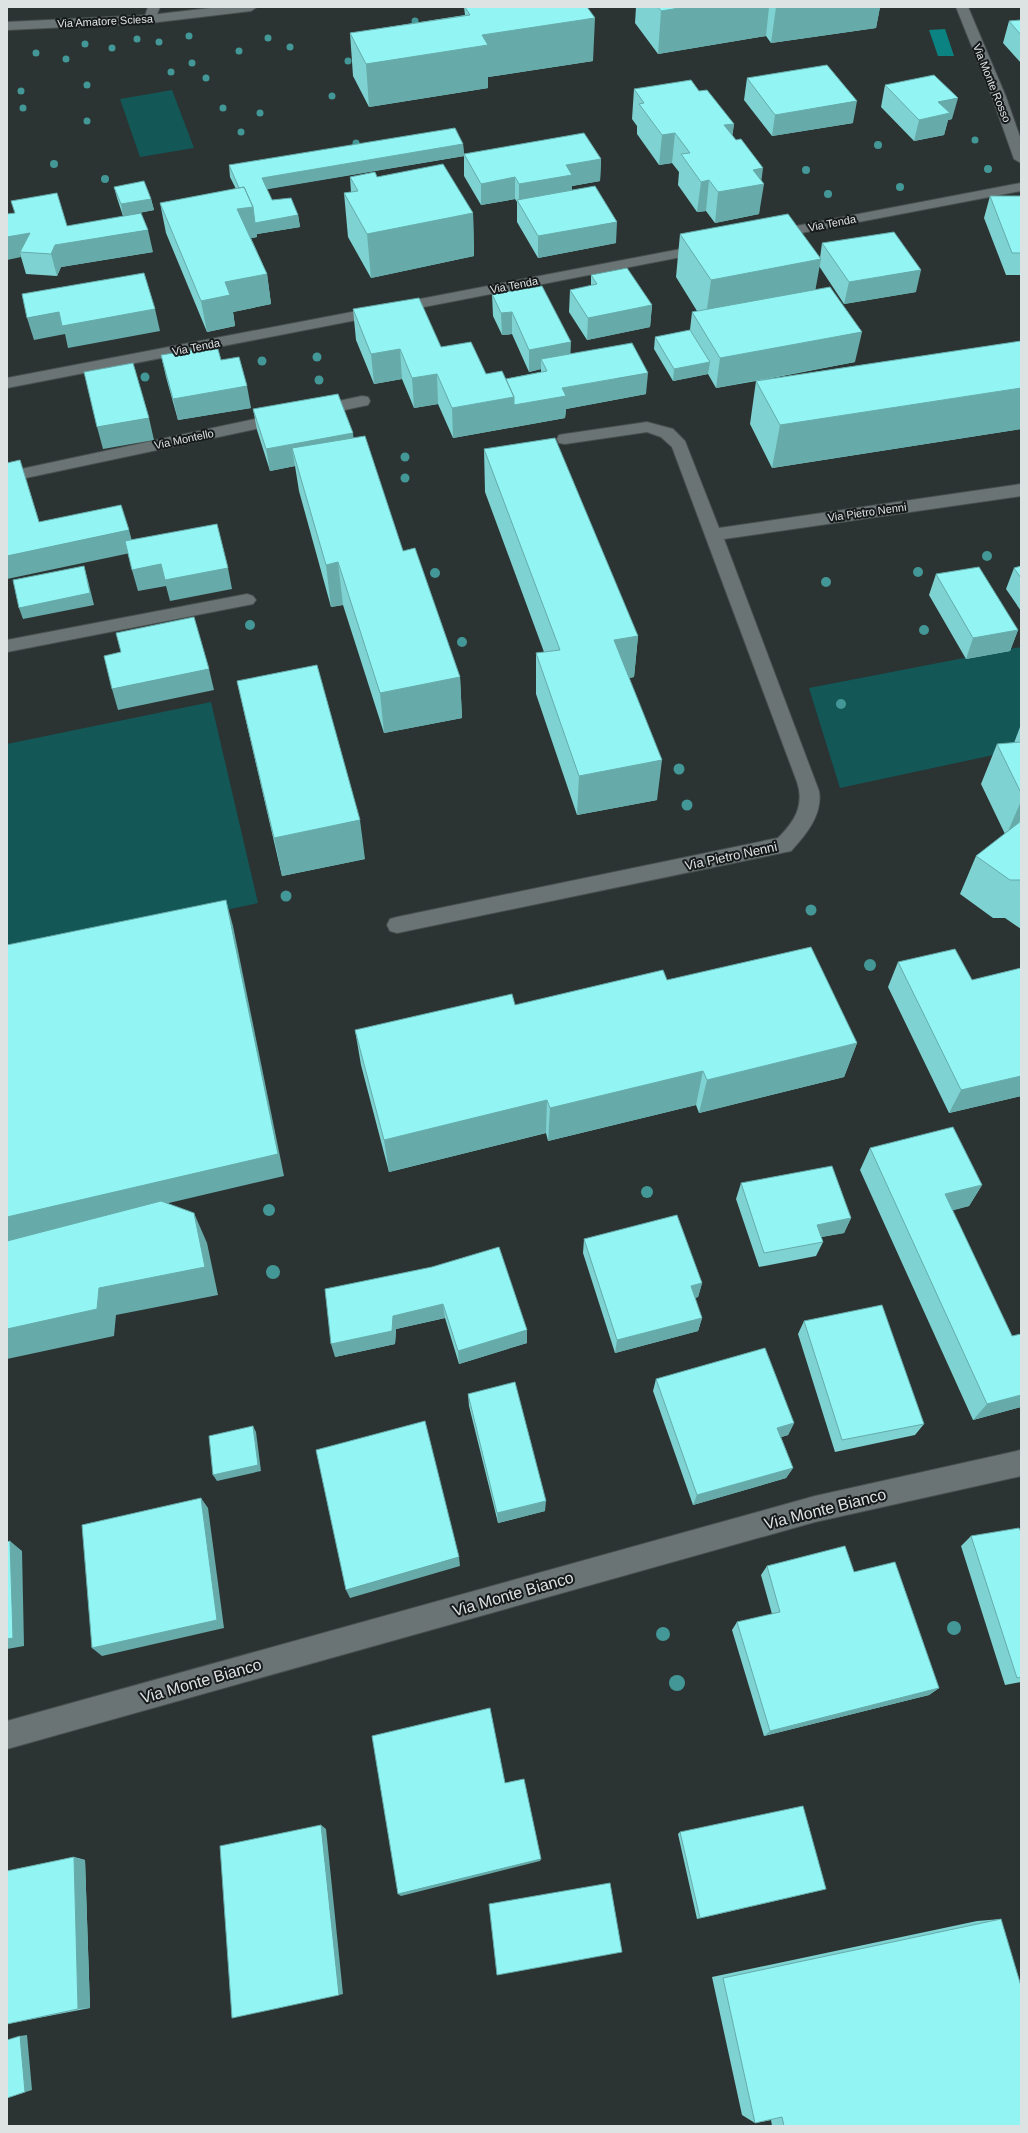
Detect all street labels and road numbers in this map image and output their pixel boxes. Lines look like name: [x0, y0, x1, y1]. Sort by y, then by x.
street label: Via Amatore Sciesa: [57, 12, 154, 29]
street label: Via Monte Rosso: [971, 42, 1013, 124]
street label: Via Tenda: [807, 212, 858, 234]
street label: Via Tenda: [489, 274, 540, 296]
street label: Via Tenda: [171, 336, 222, 358]
street label: Via Montello: [153, 427, 215, 451]
street label: Via Pietro Nenni: [827, 501, 907, 523]
street label: Via Pietro Nenni: [684, 839, 778, 873]
street label: Via Monte Bianco: [762, 1486, 888, 1532]
street label: Via Monte Bianco: [451, 1569, 576, 1619]
street label: Via Monte Bianco: [139, 1656, 264, 1706]

